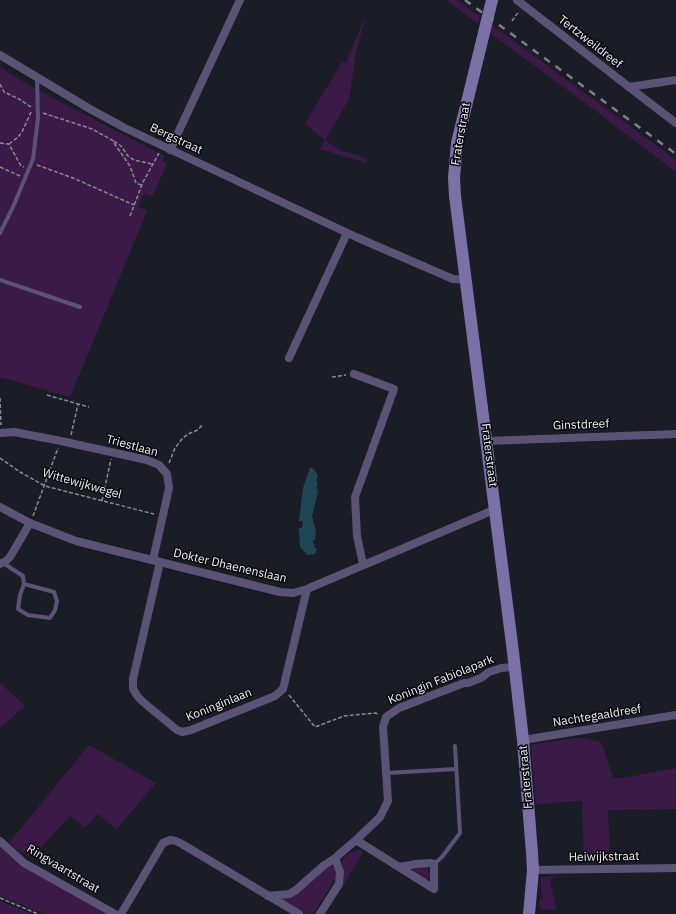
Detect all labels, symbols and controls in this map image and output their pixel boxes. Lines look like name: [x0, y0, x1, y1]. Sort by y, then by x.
street label: Tertzweildreef: [555, 13, 625, 71]
street label: Fraterstraat: [448, 101, 474, 167]
street label: Bergstraat: [147, 121, 205, 157]
street label: Ginstdreef: [553, 417, 609, 433]
street label: Fraterstraat: [478, 422, 500, 488]
street label: Triestlaan: [104, 432, 160, 460]
street label: Wittewijkwegel: [41, 466, 123, 502]
street label: Dokter Dhaenenslaan: [172, 546, 288, 586]
street label: Koningin Fabiolapark: [386, 652, 496, 708]
street label: Koninginlaan: [184, 685, 254, 725]
street label: Nachtegaaldreef: [552, 702, 642, 730]
street label: Fraterstraat: [516, 745, 536, 809]
street label: Ringvaartstraat: [24, 842, 102, 896]
street label: Heiwijkstraat: [568, 849, 640, 865]

